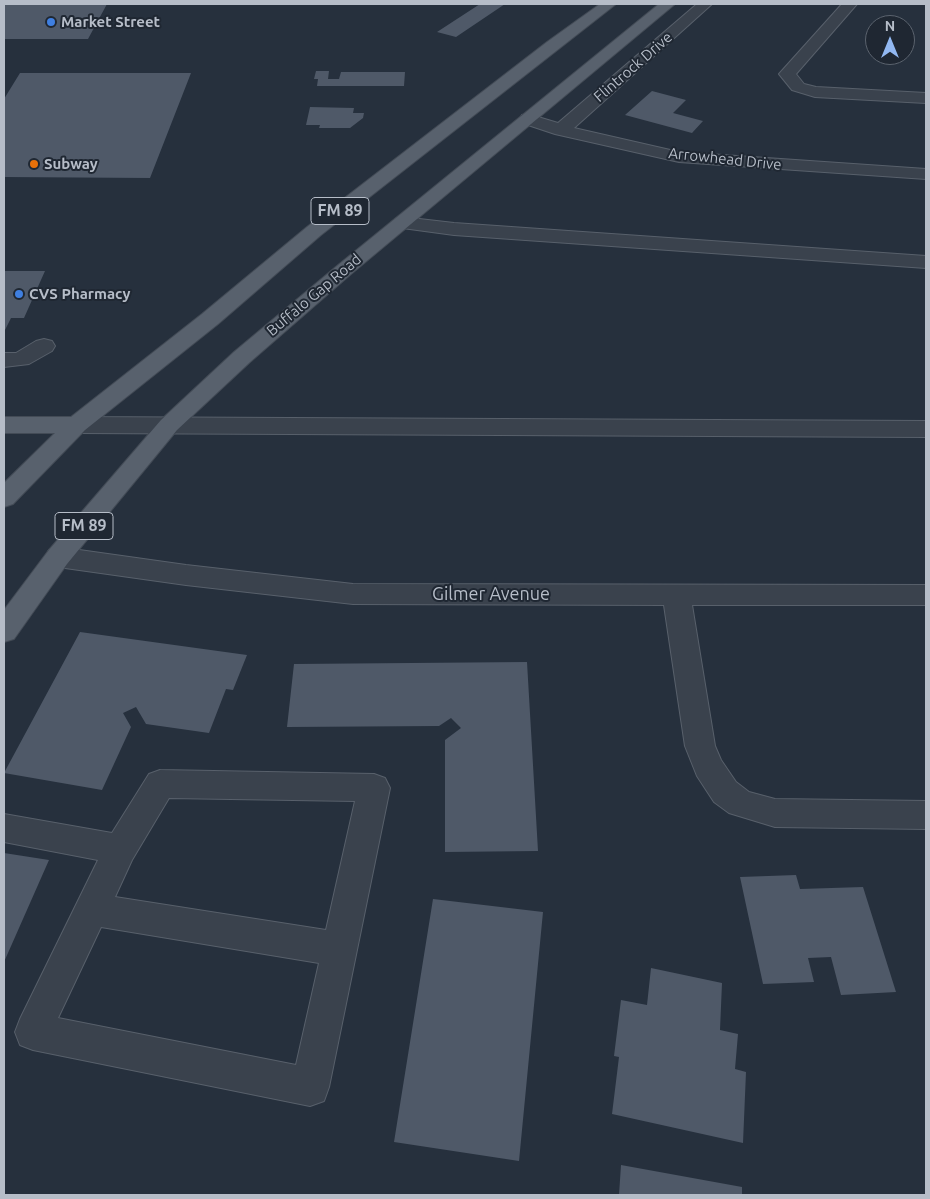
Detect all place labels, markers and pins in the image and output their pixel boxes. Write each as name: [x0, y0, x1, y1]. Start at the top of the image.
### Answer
place label: Market Street: [61, 13, 160, 31]
marker: Market Street: [45, 16, 57, 28]
place label: Subway: [44, 155, 98, 173]
marker: Subway: [28, 158, 40, 170]
place label: CVS Pharmacy: [29, 285, 131, 303]
marker: CVS Pharmacy: [13, 288, 25, 300]

